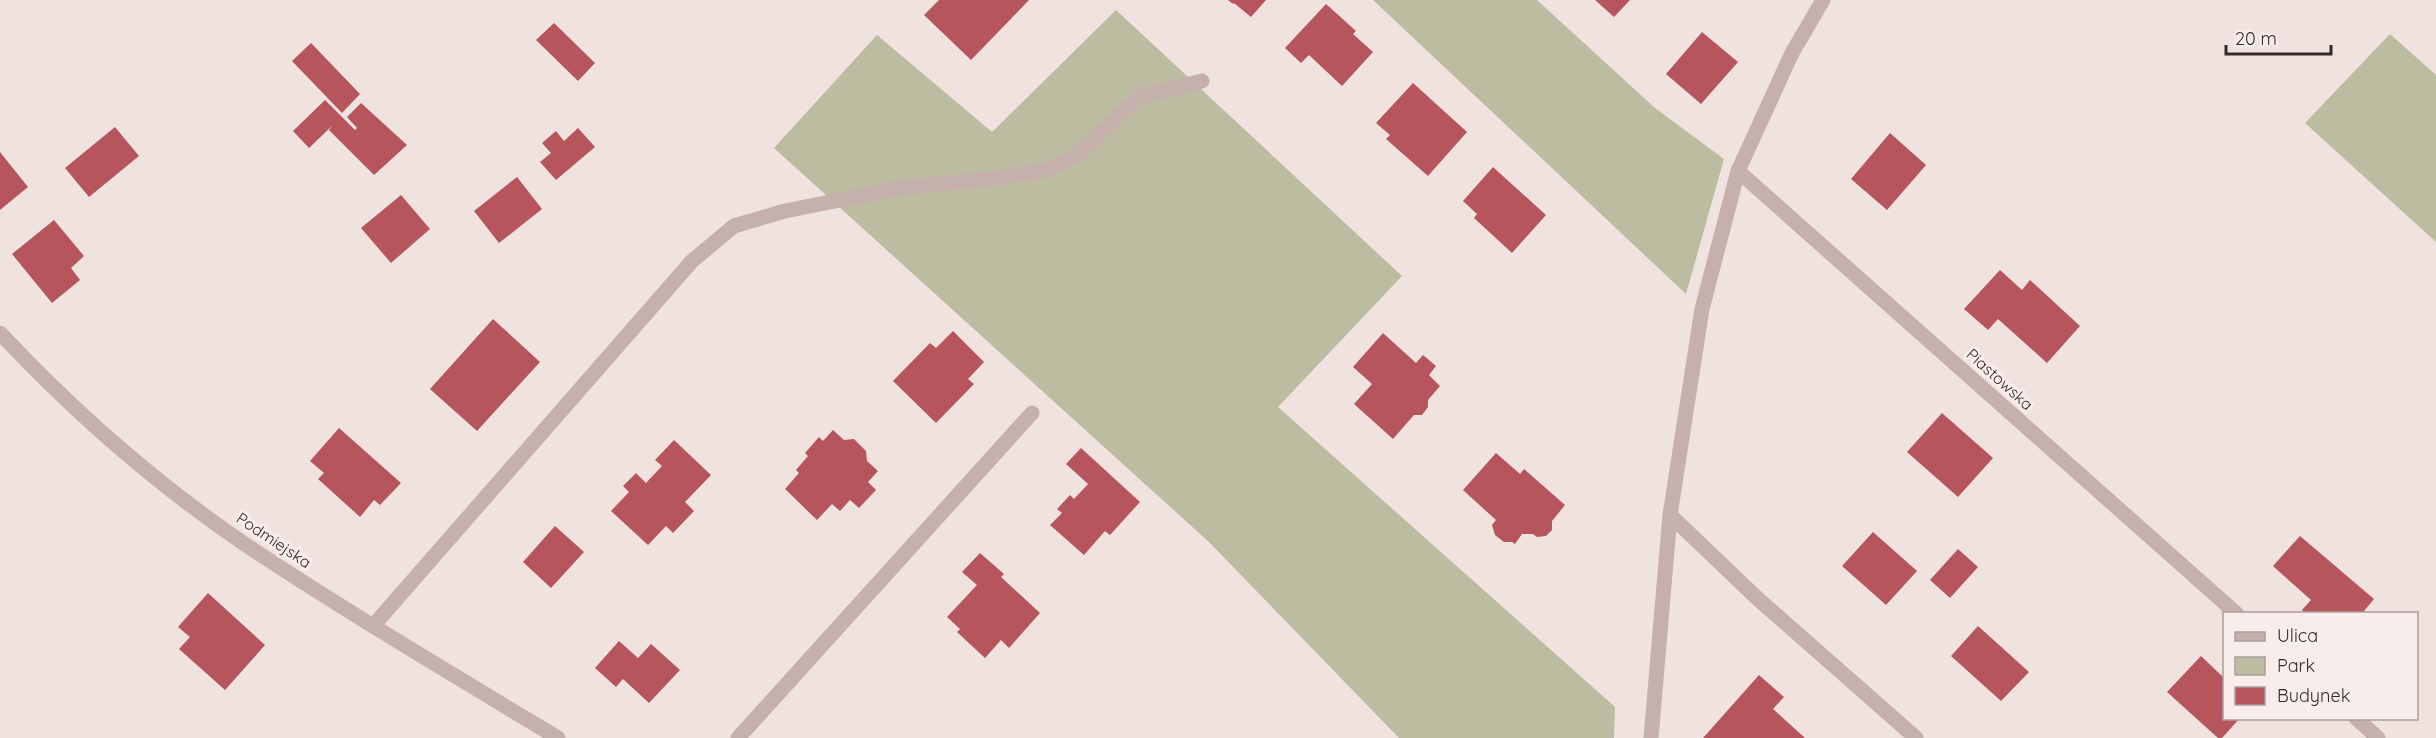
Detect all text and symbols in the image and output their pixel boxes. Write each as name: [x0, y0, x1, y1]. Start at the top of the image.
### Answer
scale bar: [2226, 18, 2331, 56]
text: 20 m: [2235, 27, 2277, 50]
street label: Piastowska: [1963, 344, 2037, 414]
street label: Podmiejska: [233, 508, 315, 572]
legend: [2223, 612, 2418, 720]
text: Ulica: [2277, 624, 2318, 647]
text: Park: [2277, 654, 2315, 677]
text: Budynek: [2277, 684, 2350, 707]

